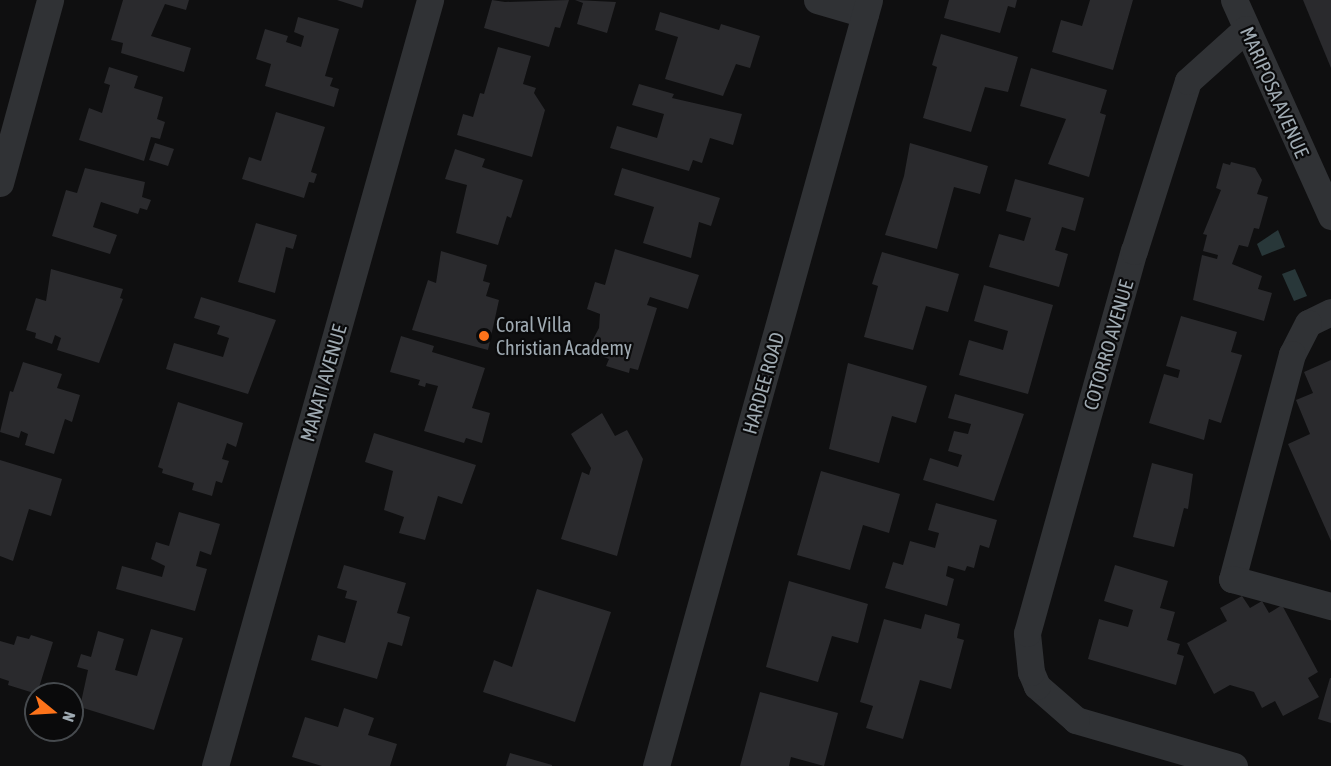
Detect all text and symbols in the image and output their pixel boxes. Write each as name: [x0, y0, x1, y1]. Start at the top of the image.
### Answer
street label: MARIPOSA AVENUE: [1235, 23, 1315, 161]
street label: COTORRO AVENUE: [1078, 277, 1138, 413]
place label: Coral Villa Christian Academy: [496, 312, 632, 359]
street label: MANATI AVENUE: [295, 322, 351, 444]
marker: Coral Villa Christian Academy: [477, 329, 491, 343]
street label: HARDEE ROAD: [737, 329, 789, 437]
north arrow: [24, 682, 84, 742]
text: N: [59, 710, 79, 724]

